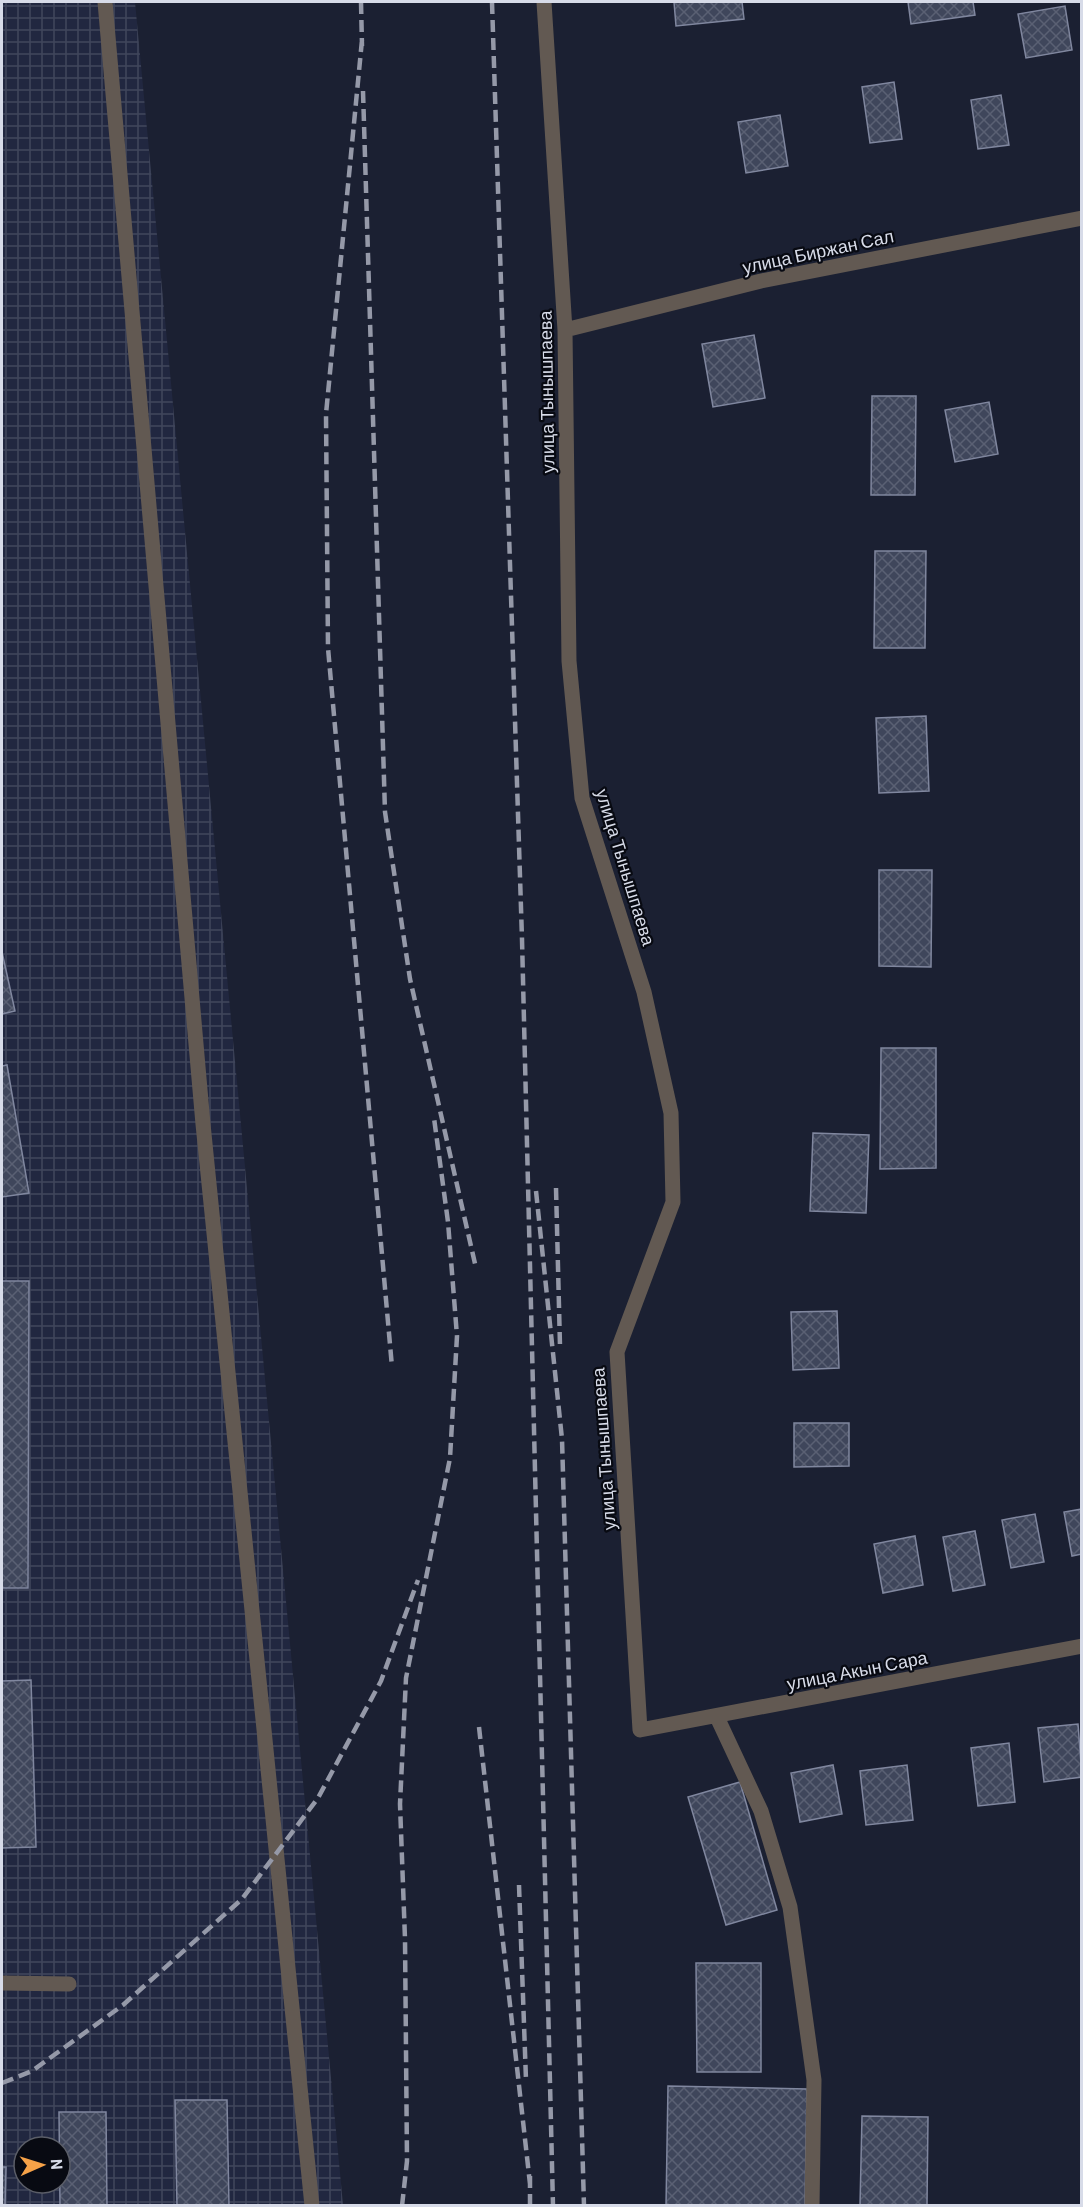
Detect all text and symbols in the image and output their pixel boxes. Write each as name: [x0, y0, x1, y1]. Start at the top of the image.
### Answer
street label: улица Биржан Сал: [740, 224, 896, 278]
street label: улица Тынышпаева: [534, 309, 558, 474]
street label: улица Тынышпаева: [592, 786, 661, 949]
street label: улица Тынышпаева: [586, 1366, 620, 1531]
street label: улица Акын Сара: [785, 1645, 930, 1694]
north arrow: [12, 2135, 72, 2195]
text: N: [48, 2158, 67, 2170]

